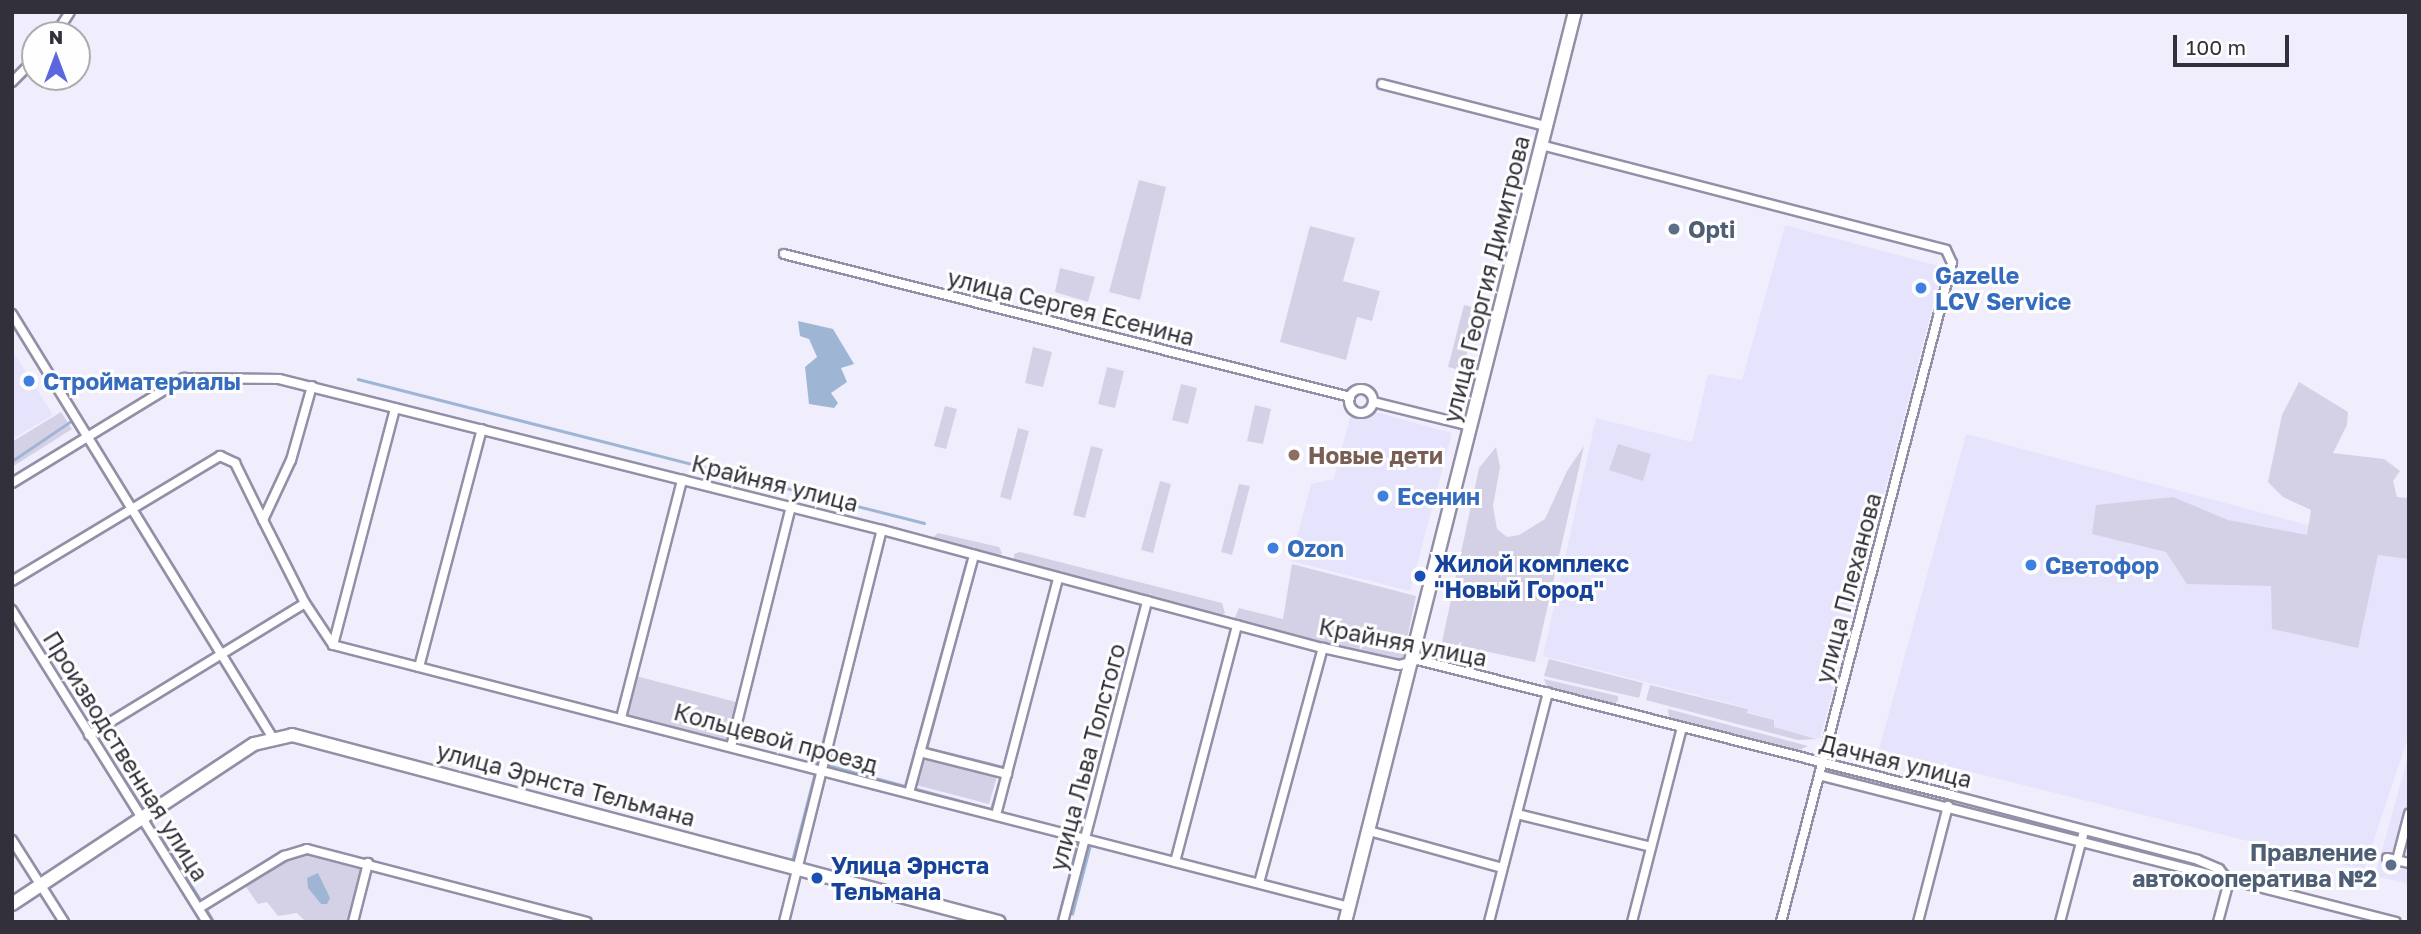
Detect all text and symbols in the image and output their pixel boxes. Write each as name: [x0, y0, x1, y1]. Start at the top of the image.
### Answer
north arrow: [21, 21, 91, 91]
scale bar: [2176, 21, 2292, 65]
text: N: [49, 25, 63, 48]
text: 100 m: [2186, 34, 2246, 60]
street label: улица Георгия Димитрова: [1437, 133, 1535, 425]
place label: Opti: [1688, 215, 1735, 243]
marker: Opti: [1666, 221, 1682, 237]
place label: Gazelle LCV Service: [1935, 261, 2071, 315]
street label: улица Сергея Есенина: [945, 263, 1197, 351]
marker: Gazelle LCV Service: [1913, 280, 1929, 296]
place label: Стройматериалы: [43, 367, 241, 395]
marker: Стройматериалы: [21, 373, 37, 389]
place label: Новые дети: [1308, 441, 1443, 469]
marker: Новые дети: [1286, 447, 1302, 463]
street label: Крайняя улица: [689, 449, 861, 517]
place label: Есенин: [1397, 482, 1480, 510]
marker: Есенин: [1375, 488, 1391, 504]
street label: улица Плеханова: [1809, 490, 1887, 686]
place label: Ozon: [1287, 534, 1344, 562]
marker: Ozon: [1265, 540, 1281, 556]
place label: Жилой комплекс "Новый Город": [1434, 549, 1629, 603]
place label: Светофор: [2045, 551, 2159, 579]
marker: Светофор: [2023, 557, 2039, 573]
marker: Жилой комплекс "Новый Город": [1412, 568, 1428, 584]
street label: Крайняя улица: [1317, 612, 1489, 672]
street label: Производственная улица: [38, 626, 214, 886]
street label: улица Льва Толстого: [1043, 640, 1131, 874]
street label: Кольцевой проезд: [671, 697, 881, 779]
street label: Дачная улица: [1817, 729, 1975, 793]
street label: улица Эрнста Тельмана: [434, 736, 698, 832]
place label: Правление автокооператива №2: [2132, 838, 2377, 892]
place label: Улица Эрнста Тельмана: [831, 851, 989, 905]
marker: Правление автокооператива №2: [2383, 857, 2399, 873]
marker: Улица Эрнста Тельмана: [809, 870, 825, 886]

